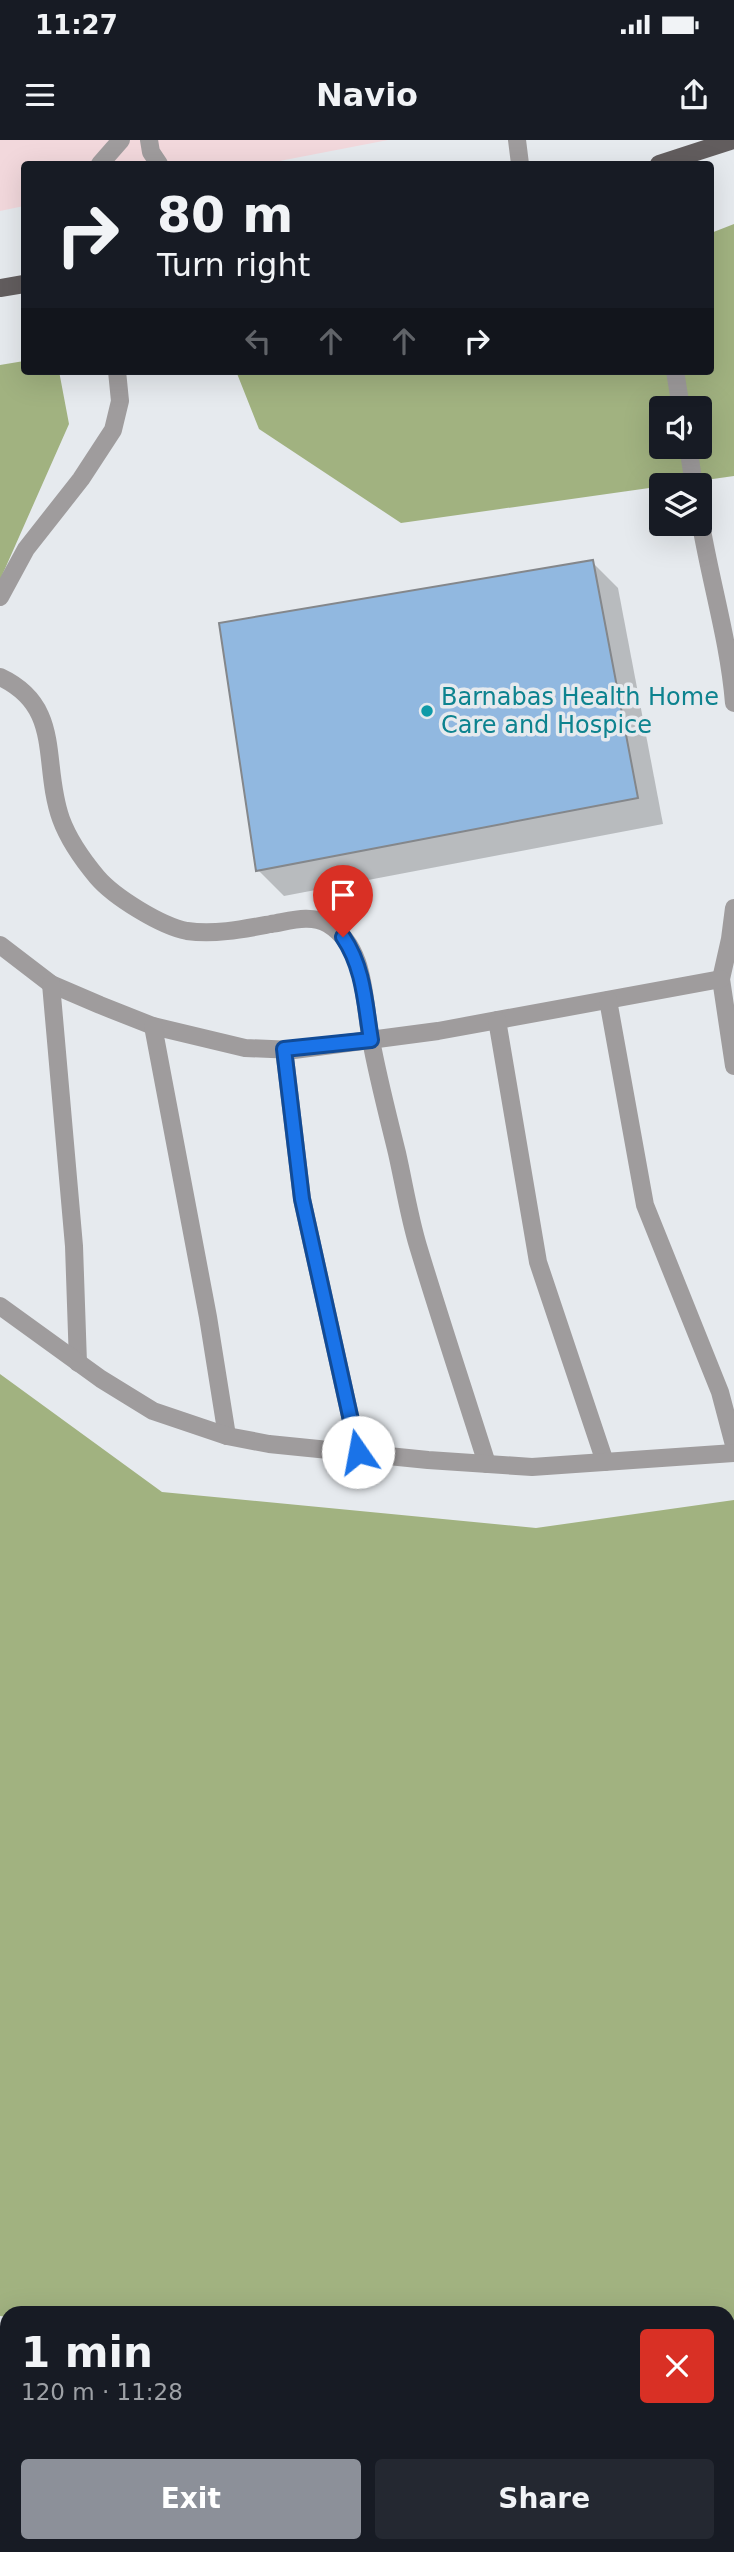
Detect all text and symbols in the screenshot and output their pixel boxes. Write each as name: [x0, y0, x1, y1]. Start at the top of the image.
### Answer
text: 11:27: [35, 10, 118, 40]
icon: menu: [21, 76, 59, 114]
text: Navio: [316, 76, 418, 114]
icon: share: [675, 76, 713, 114]
text: 80 m: [157, 187, 293, 244]
icon: right: [42, 189, 133, 280]
text: Turn right: [157, 246, 310, 284]
icon: left: [239, 322, 277, 360]
icon: ahead: [312, 322, 350, 360]
icon: ahead: [385, 322, 423, 360]
icon: right: [458, 322, 496, 360]
map controls: [649, 396, 712, 536]
button: sound: [649, 396, 712, 459]
button: layers: [649, 473, 712, 536]
place label: Barnabas Health Home Care and Hospice: [441, 683, 719, 739]
marker: Barnabas Health Home Care and Hospice: [419, 703, 435, 719]
pin: [313, 865, 373, 937]
icon: arrive: [324, 876, 362, 914]
position arrow: [321, 1415, 395, 1489]
text: 1 min: [21, 2328, 153, 2377]
button: close: [640, 2329, 714, 2403]
text: 120 m · 11:28: [21, 2379, 183, 2405]
button: Exit: [21, 2459, 361, 2539]
button: Share: [375, 2459, 714, 2539]

